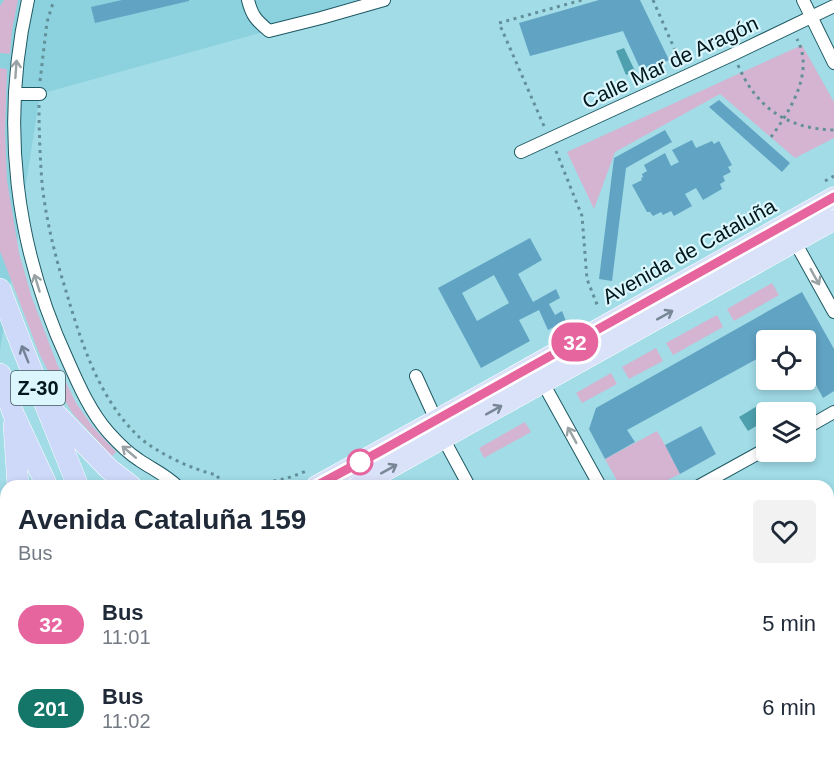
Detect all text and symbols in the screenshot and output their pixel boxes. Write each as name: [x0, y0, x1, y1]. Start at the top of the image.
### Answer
street label: Calle Mar de Aragón: [578, 11, 762, 113]
one-way arrow: [11, 60, 22, 80]
street label: Avenida de Cataluña: [598, 194, 780, 308]
one-way arrow: [809, 268, 821, 285]
one-way arrow: [31, 274, 42, 293]
one-way arrow: [655, 309, 673, 320]
line badge: 32: [548, 322, 602, 362]
map controls: [756, 330, 816, 462]
button: locate: [756, 330, 816, 390]
text: 32: [563, 331, 587, 354]
one-way arrow: [18, 345, 29, 364]
road number: Z-30: [11, 371, 65, 405]
button: layers: [756, 402, 816, 462]
one-way arrow: [485, 404, 503, 415]
one-way arrow: [565, 427, 577, 444]
one-way arrow: [121, 446, 137, 459]
unlabelled marker: [347, 449, 373, 475]
one-way arrow: [379, 463, 397, 474]
button: heart: [753, 500, 816, 563]
text: Avenida Cataluña 159: [18, 504, 306, 535]
text: Bus: [18, 542, 52, 564]
text: Bus: [102, 600, 144, 625]
text: 5 min: [762, 611, 816, 636]
text: 32: [39, 613, 63, 636]
text: 11:01: [102, 626, 151, 648]
text: Bus: [102, 684, 144, 709]
text: 6 min: [762, 695, 816, 720]
text: 201: [33, 697, 69, 720]
text: 11:02: [102, 710, 151, 732]

